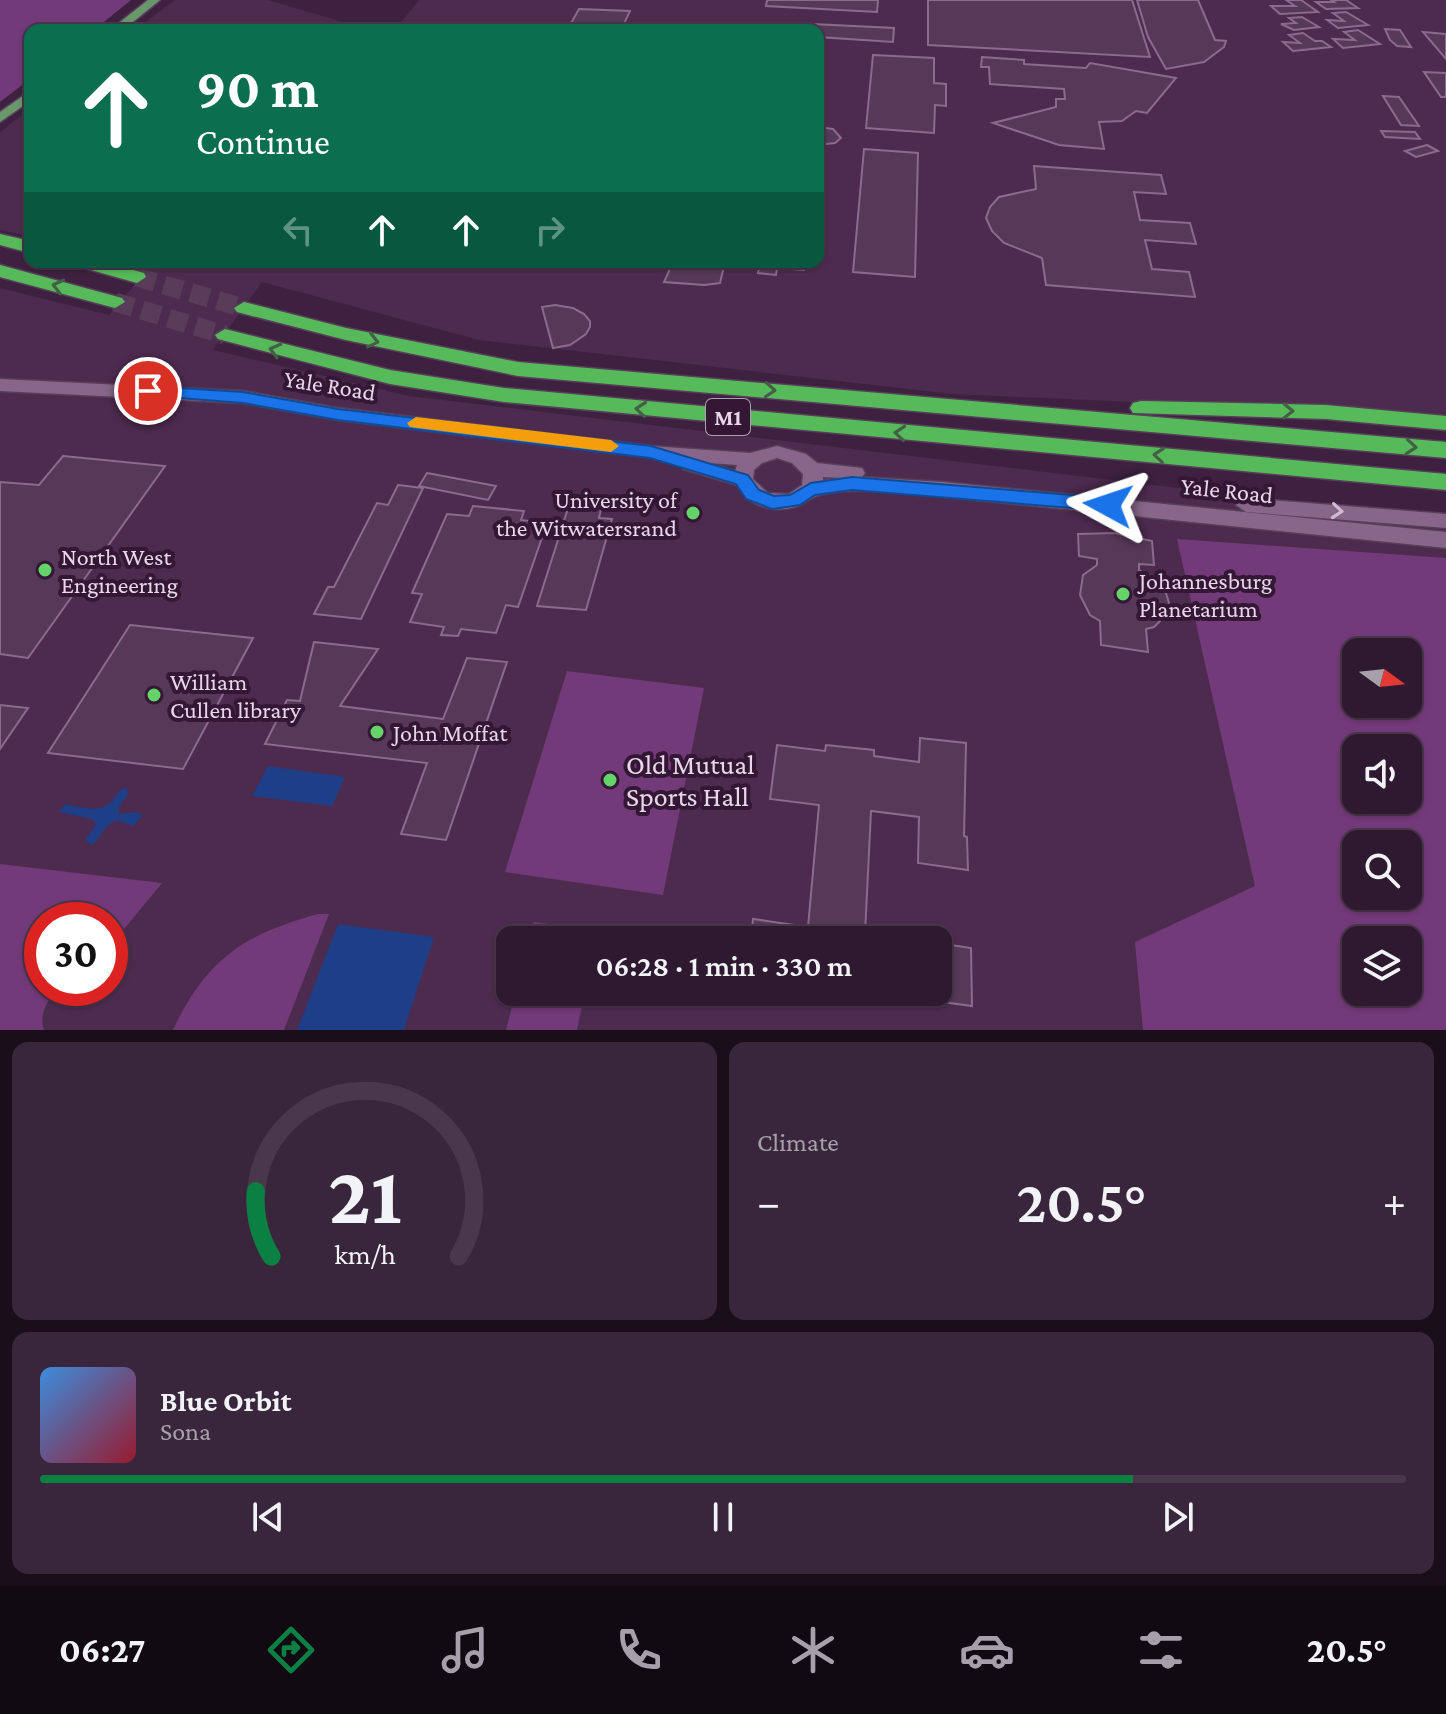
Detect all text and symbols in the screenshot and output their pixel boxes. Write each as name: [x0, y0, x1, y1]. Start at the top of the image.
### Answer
icon: ahead: [64, 56, 168, 160]
text: 90 m: [196, 57, 319, 119]
text: Continue: [196, 122, 330, 162]
icon: left: [276, 208, 320, 252]
icon: ahead: [360, 208, 404, 252]
icon: ahead: [444, 208, 488, 252]
icon: right: [528, 208, 572, 252]
one-way arrow: [51, 279, 65, 296]
one-way arrow: [366, 332, 380, 349]
one-way arrow: [268, 342, 282, 359]
pin: [114, 357, 182, 425]
street label: Yale Road: [282, 364, 378, 406]
icon: arrive: [126, 369, 170, 413]
one-way arrow: [764, 381, 777, 398]
road number: M1: [706, 399, 750, 435]
one-way arrow: [634, 401, 647, 418]
one-way arrow: [1282, 403, 1295, 420]
one-way arrow: [893, 425, 906, 442]
one-way arrow: [1405, 438, 1418, 455]
one-way arrow: [1152, 447, 1165, 464]
position arrow: [1066, 463, 1150, 547]
street label: Yale Road: [1180, 472, 1275, 508]
place label: University of the Witwatersrand: [496, 486, 679, 541]
one-way arrow: [1331, 503, 1344, 520]
marker: University of the Witwatersrand: [684, 504, 702, 522]
place label: North West Engineering: [61, 543, 178, 598]
marker: North West Engineering: [36, 561, 54, 579]
place label: Johannesburg Planetarium: [1137, 567, 1273, 622]
marker: Johannesburg Planetarium: [1114, 585, 1132, 603]
north arrow: [1342, 638, 1422, 718]
map controls: [1342, 638, 1422, 1006]
place label: William Cullen library: [170, 668, 302, 723]
marker: William Cullen library: [145, 686, 163, 704]
place label: John Moffat: [391, 719, 508, 746]
marker: John Moffat: [368, 723, 386, 741]
button: sound: [1342, 734, 1422, 814]
place label: Old Mutual Sports Hall: [626, 749, 755, 812]
marker: Old Mutual Sports Hall: [601, 771, 619, 789]
button: search: [1342, 830, 1422, 910]
speed limit sign: 30: [24, 902, 128, 1006]
button: layers: [1342, 926, 1422, 1006]
text: 06:28 · 1 min · 330 m: [596, 949, 852, 982]
text: Climate: [757, 1128, 839, 1157]
text: 21: [328, 1148, 401, 1241]
text: 20.5°: [1017, 1168, 1146, 1235]
text: −: [757, 1178, 780, 1226]
text: +: [1383, 1178, 1406, 1226]
text: km/h: [334, 1238, 395, 1270]
text: Blue Orbit: [160, 1384, 291, 1417]
text: Sona: [160, 1417, 211, 1446]
icon: previous: [246, 1495, 290, 1539]
icon: pause: [701, 1495, 745, 1539]
icon: next: [1156, 1495, 1200, 1539]
icon: directions: [263, 1622, 319, 1678]
icon: music: [437, 1622, 493, 1678]
icon: phone: [611, 1622, 667, 1678]
icon: climate: [785, 1622, 841, 1678]
icon: car: [959, 1622, 1015, 1678]
icon: filters: [1133, 1622, 1189, 1678]
text: 06:27: [59, 1630, 145, 1670]
text: 20.5°: [1307, 1630, 1387, 1670]

